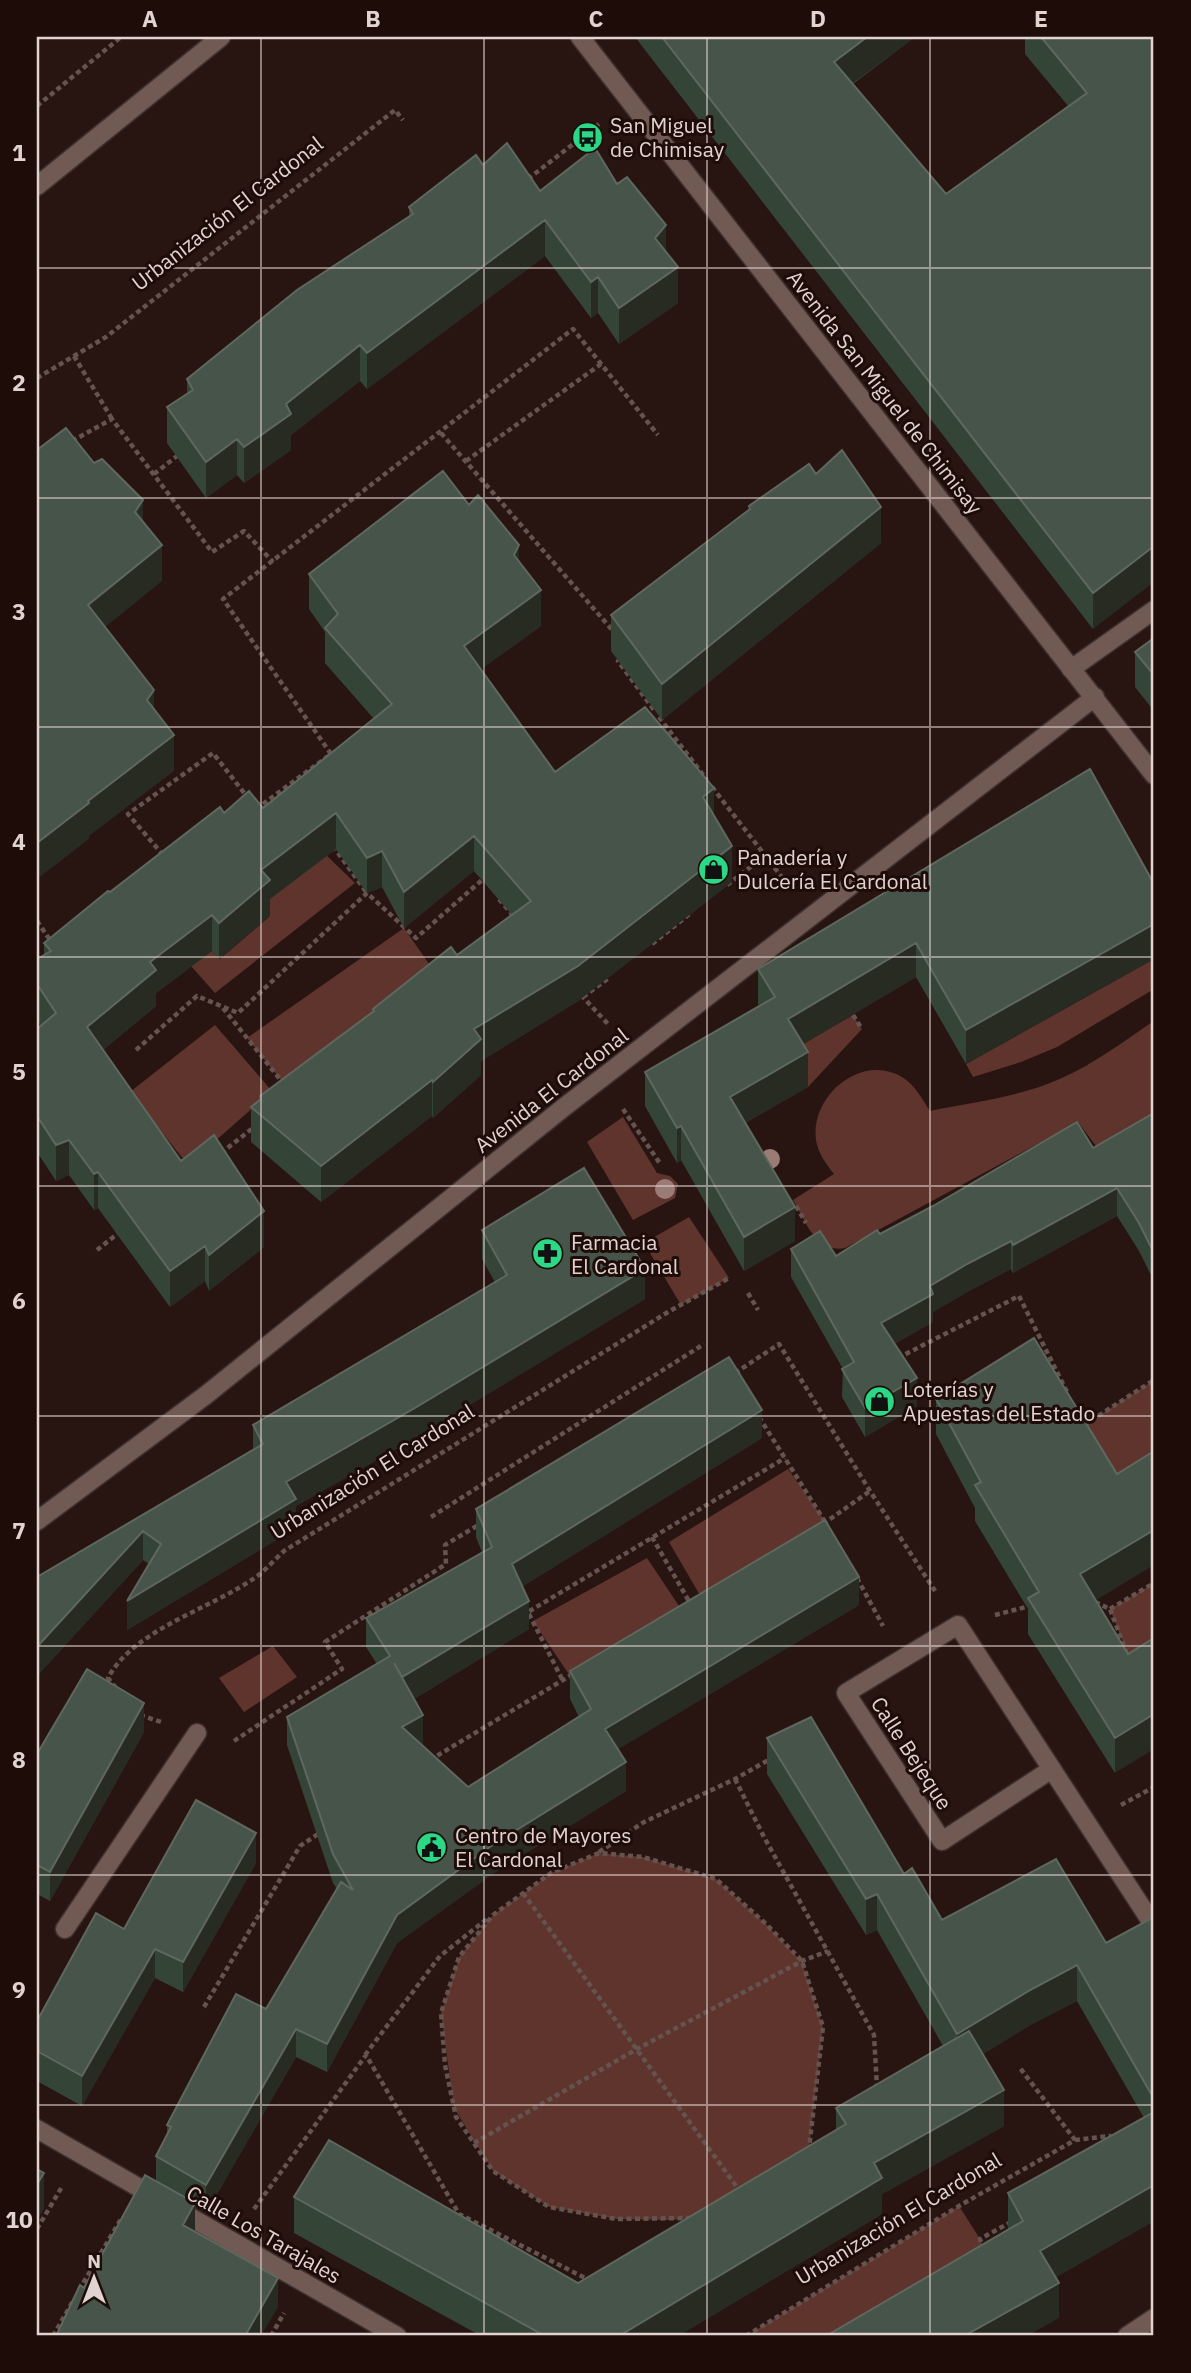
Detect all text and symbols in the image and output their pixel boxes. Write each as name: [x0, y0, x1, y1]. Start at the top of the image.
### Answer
text: A: [142, 3, 158, 33]
text: B: [365, 3, 381, 33]
text: C: [589, 3, 604, 33]
text: D: [810, 3, 826, 33]
text: E: [1034, 3, 1048, 33]
place label: San Miguel de Chimisay: [610, 111, 725, 163]
bus stop icon: San Miguel de Chimisay: [570, 120, 604, 154]
street label: Urbanización El Cardonal: [126, 129, 329, 297]
text: 1: [12, 137, 26, 167]
street label: Avenida San Miguel de Chimisay: [781, 264, 989, 520]
text: 2: [12, 367, 26, 397]
text: 3: [12, 596, 26, 626]
text: 4: [12, 826, 26, 856]
place label: Panadería y Dulcería El Cardonal: [737, 843, 928, 895]
shop icon: Panadería y Dulcería El Cardonal: [697, 852, 731, 886]
street label: Avenida El Cardonal: [468, 1021, 634, 1159]
text: 5: [12, 1056, 26, 1086]
place label: Farmacia El Cardonal: [571, 1228, 679, 1280]
pharmacy icon: Farmacia El Cardonal: [531, 1237, 565, 1271]
text: 6: [12, 1285, 26, 1315]
place label: Loterías y Apuestas del Estado: [903, 1375, 1095, 1427]
shop icon: Loterías y Apuestas del Estado: [863, 1384, 897, 1418]
street label: Urbanización El Cardonal: [265, 1397, 480, 1545]
text: 7: [12, 1515, 26, 1545]
street label: Calle Bejeque: [865, 1691, 959, 1815]
text: 8: [12, 1744, 26, 1774]
place label: Centro de Mayores El Cardonal: [455, 1821, 632, 1873]
public building icon: Centro de Mayores El Cardonal: [415, 1830, 449, 1864]
text: 9: [12, 1974, 26, 2004]
street label: Urbanización El Cardonal: [790, 2145, 1006, 2291]
street label: Calle Los Tarajales: [182, 2178, 346, 2290]
text: 10: [5, 2204, 33, 2234]
north arrow: [60, 2244, 130, 2314]
text: N: [87, 2249, 101, 2273]

